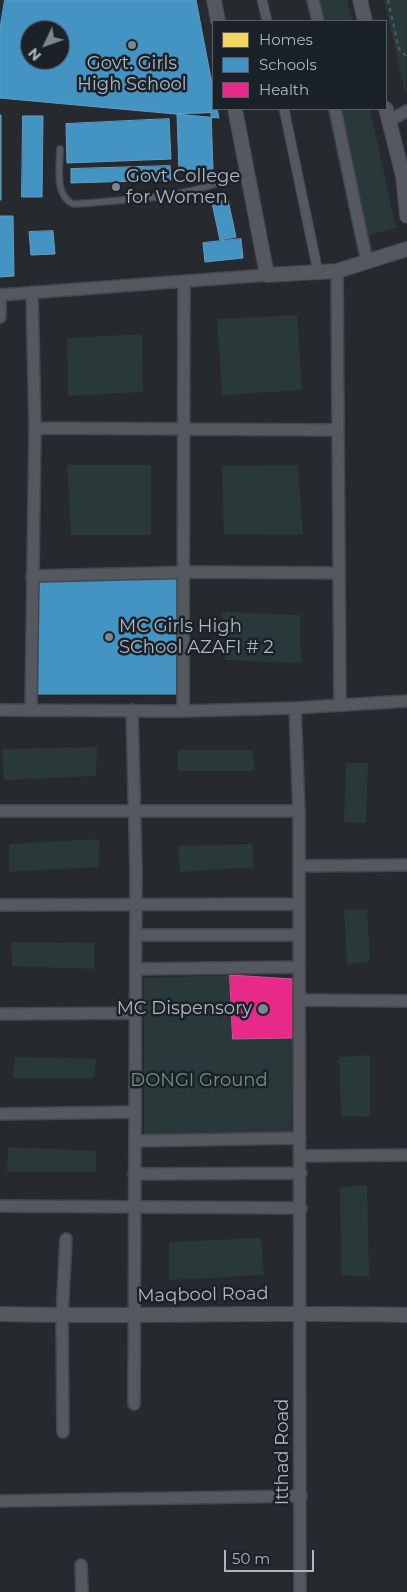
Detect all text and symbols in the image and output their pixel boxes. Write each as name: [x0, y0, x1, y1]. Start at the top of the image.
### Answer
north arrow: [20, 20, 70, 70]
legend: [212, 20, 387, 110]
text: Homes: [259, 30, 313, 49]
marker: Govt. Girls High School: [126, 39, 138, 51]
text: N: [24, 44, 45, 65]
place label: Govt. Girls High School: [77, 53, 187, 96]
text: Schools: [259, 55, 317, 74]
text: Health: [259, 80, 309, 99]
place label: Govt College for Women: [126, 166, 240, 208]
marker: Govt College for Women: [110, 181, 122, 193]
place label: MC Girls High SChool AZAFI # 2: [119, 616, 274, 659]
marker: MC Girls High SChool AZAFI # 2: [103, 631, 115, 643]
place label: MC Dispensory: [117, 998, 252, 1020]
marker: MC Dispensory: [256, 1002, 270, 1016]
park label: DONGI Ground: [130, 1070, 268, 1092]
street label: Maqbool Road: [137, 1283, 269, 1307]
street label: Itthad Road: [272, 1399, 294, 1505]
scale bar: [227, 1540, 317, 1572]
text: 50 m: [232, 1549, 270, 1568]

